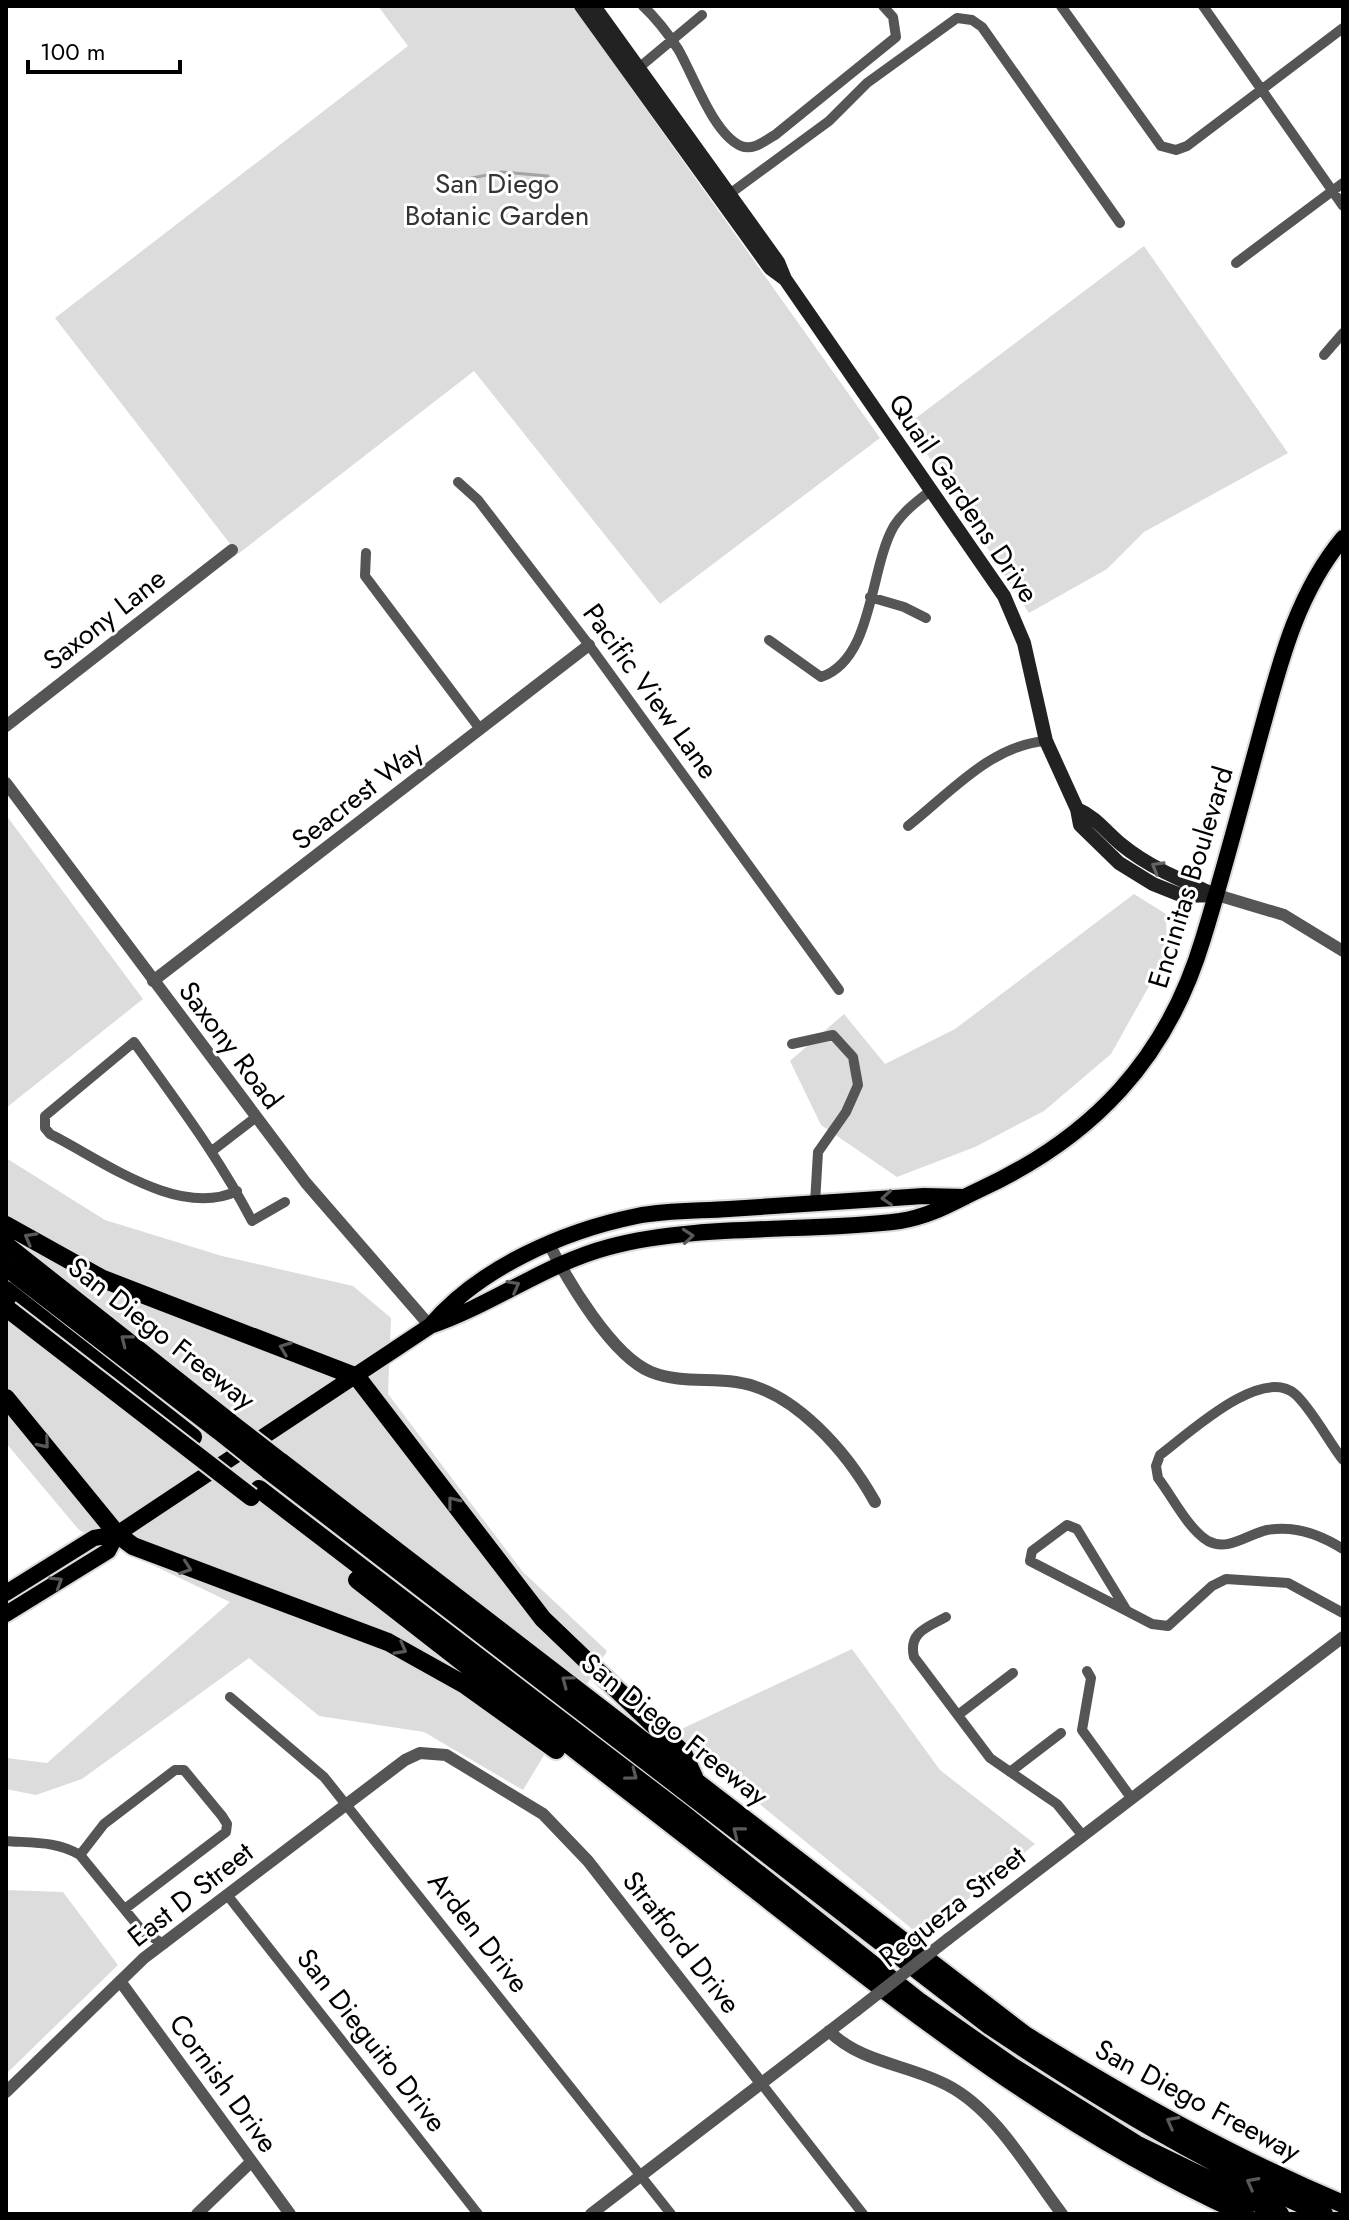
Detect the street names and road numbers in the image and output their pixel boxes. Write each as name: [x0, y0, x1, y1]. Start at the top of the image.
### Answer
street label: Quail Gardens Drive: [878, 386, 1049, 611]
street label: Saxony Lane: [34, 558, 174, 680]
street label: Pacific View Lane: [573, 595, 728, 788]
street label: Seacrest Way: [283, 730, 432, 860]
street label: Encinitas Boulevard: [1137, 761, 1244, 993]
street label: Saxony Road: [169, 973, 292, 1118]
street label: San Diego Freeway: [59, 1247, 265, 1420]
street label: San Diego Freeway: [572, 1643, 778, 1816]
street label: East D Street: [119, 1832, 262, 1957]
street label: Requeza Street: [870, 1836, 1035, 1977]
street label: Stratford Drive: [613, 1862, 751, 2022]
street label: Arden Drive: [418, 1863, 539, 2002]
street label: San Dieguito Drive: [287, 1940, 456, 2141]
street label: Cornish Drive: [159, 2005, 288, 2161]
street label: San Diego Freeway: [1087, 2029, 1309, 2172]

